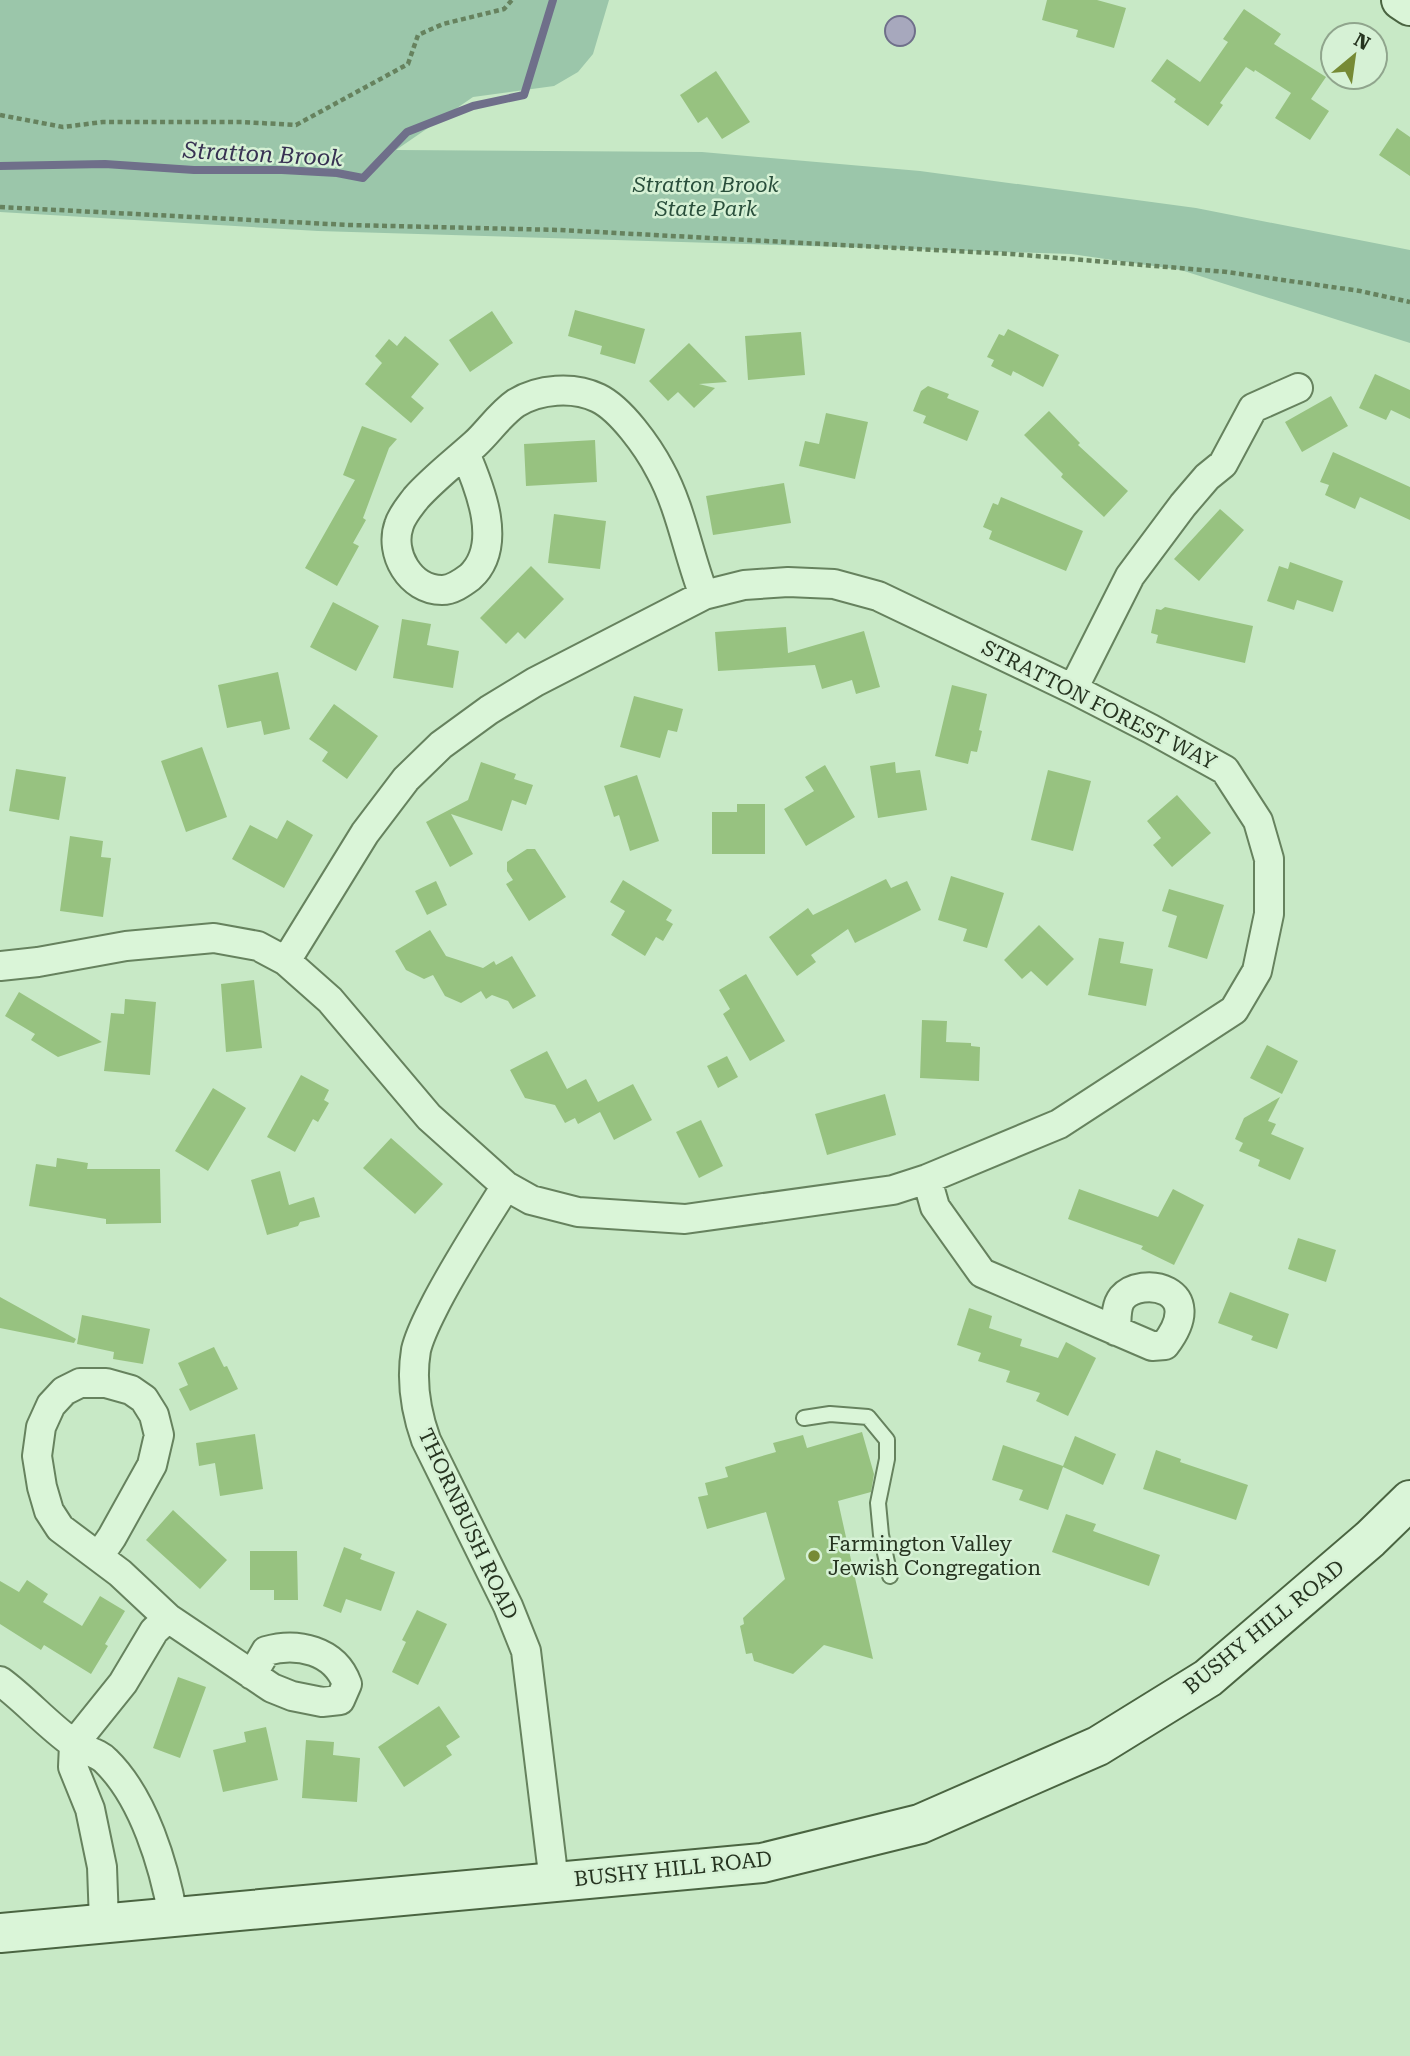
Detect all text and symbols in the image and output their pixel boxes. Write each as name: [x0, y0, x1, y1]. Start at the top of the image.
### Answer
north arrow: [1319, 21, 1389, 91]
text: N: [1350, 28, 1374, 55]
water label: Stratton Brook: [181, 137, 344, 172]
park label: Stratton Brook State Park: [632, 173, 780, 221]
street label: STRATTON FOREST WAY: [978, 635, 1221, 775]
street label: THORNBUSH ROAD: [413, 1425, 523, 1623]
place label: Farmington Valley Jewish Congregation: [828, 1532, 1041, 1580]
marker: Farmington Valley Jewish Congregation: [806, 1548, 822, 1564]
street label: BUSHY HILL ROAD: [1179, 1555, 1349, 1699]
street label: BUSHY HILL ROAD: [573, 1847, 773, 1891]

